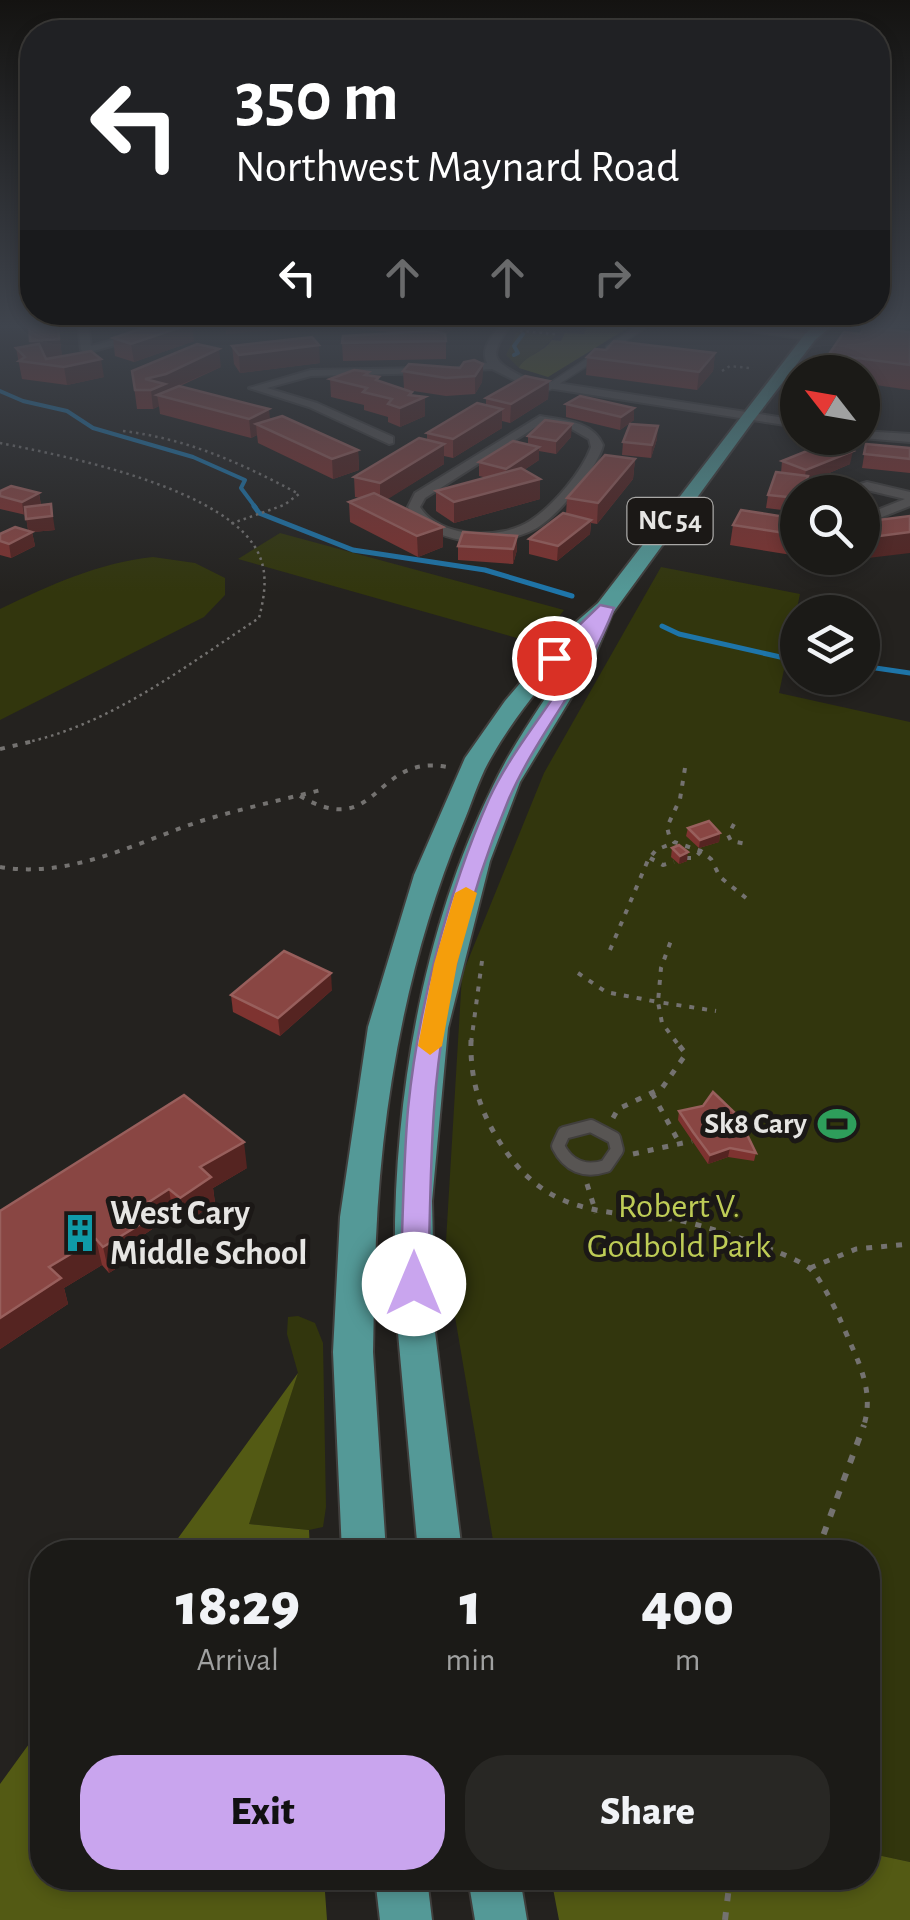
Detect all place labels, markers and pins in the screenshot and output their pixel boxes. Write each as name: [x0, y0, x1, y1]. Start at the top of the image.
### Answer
pin: [512, 616, 597, 701]
sports icon: Sk8 Cary: [816, 1103, 858, 1145]
place label: Sk8 Cary: [704, 1109, 808, 1139]
place label: West Cary Middle School: [110, 1196, 308, 1271]
building icon: West Cary Middle School: [59, 1212, 101, 1254]

